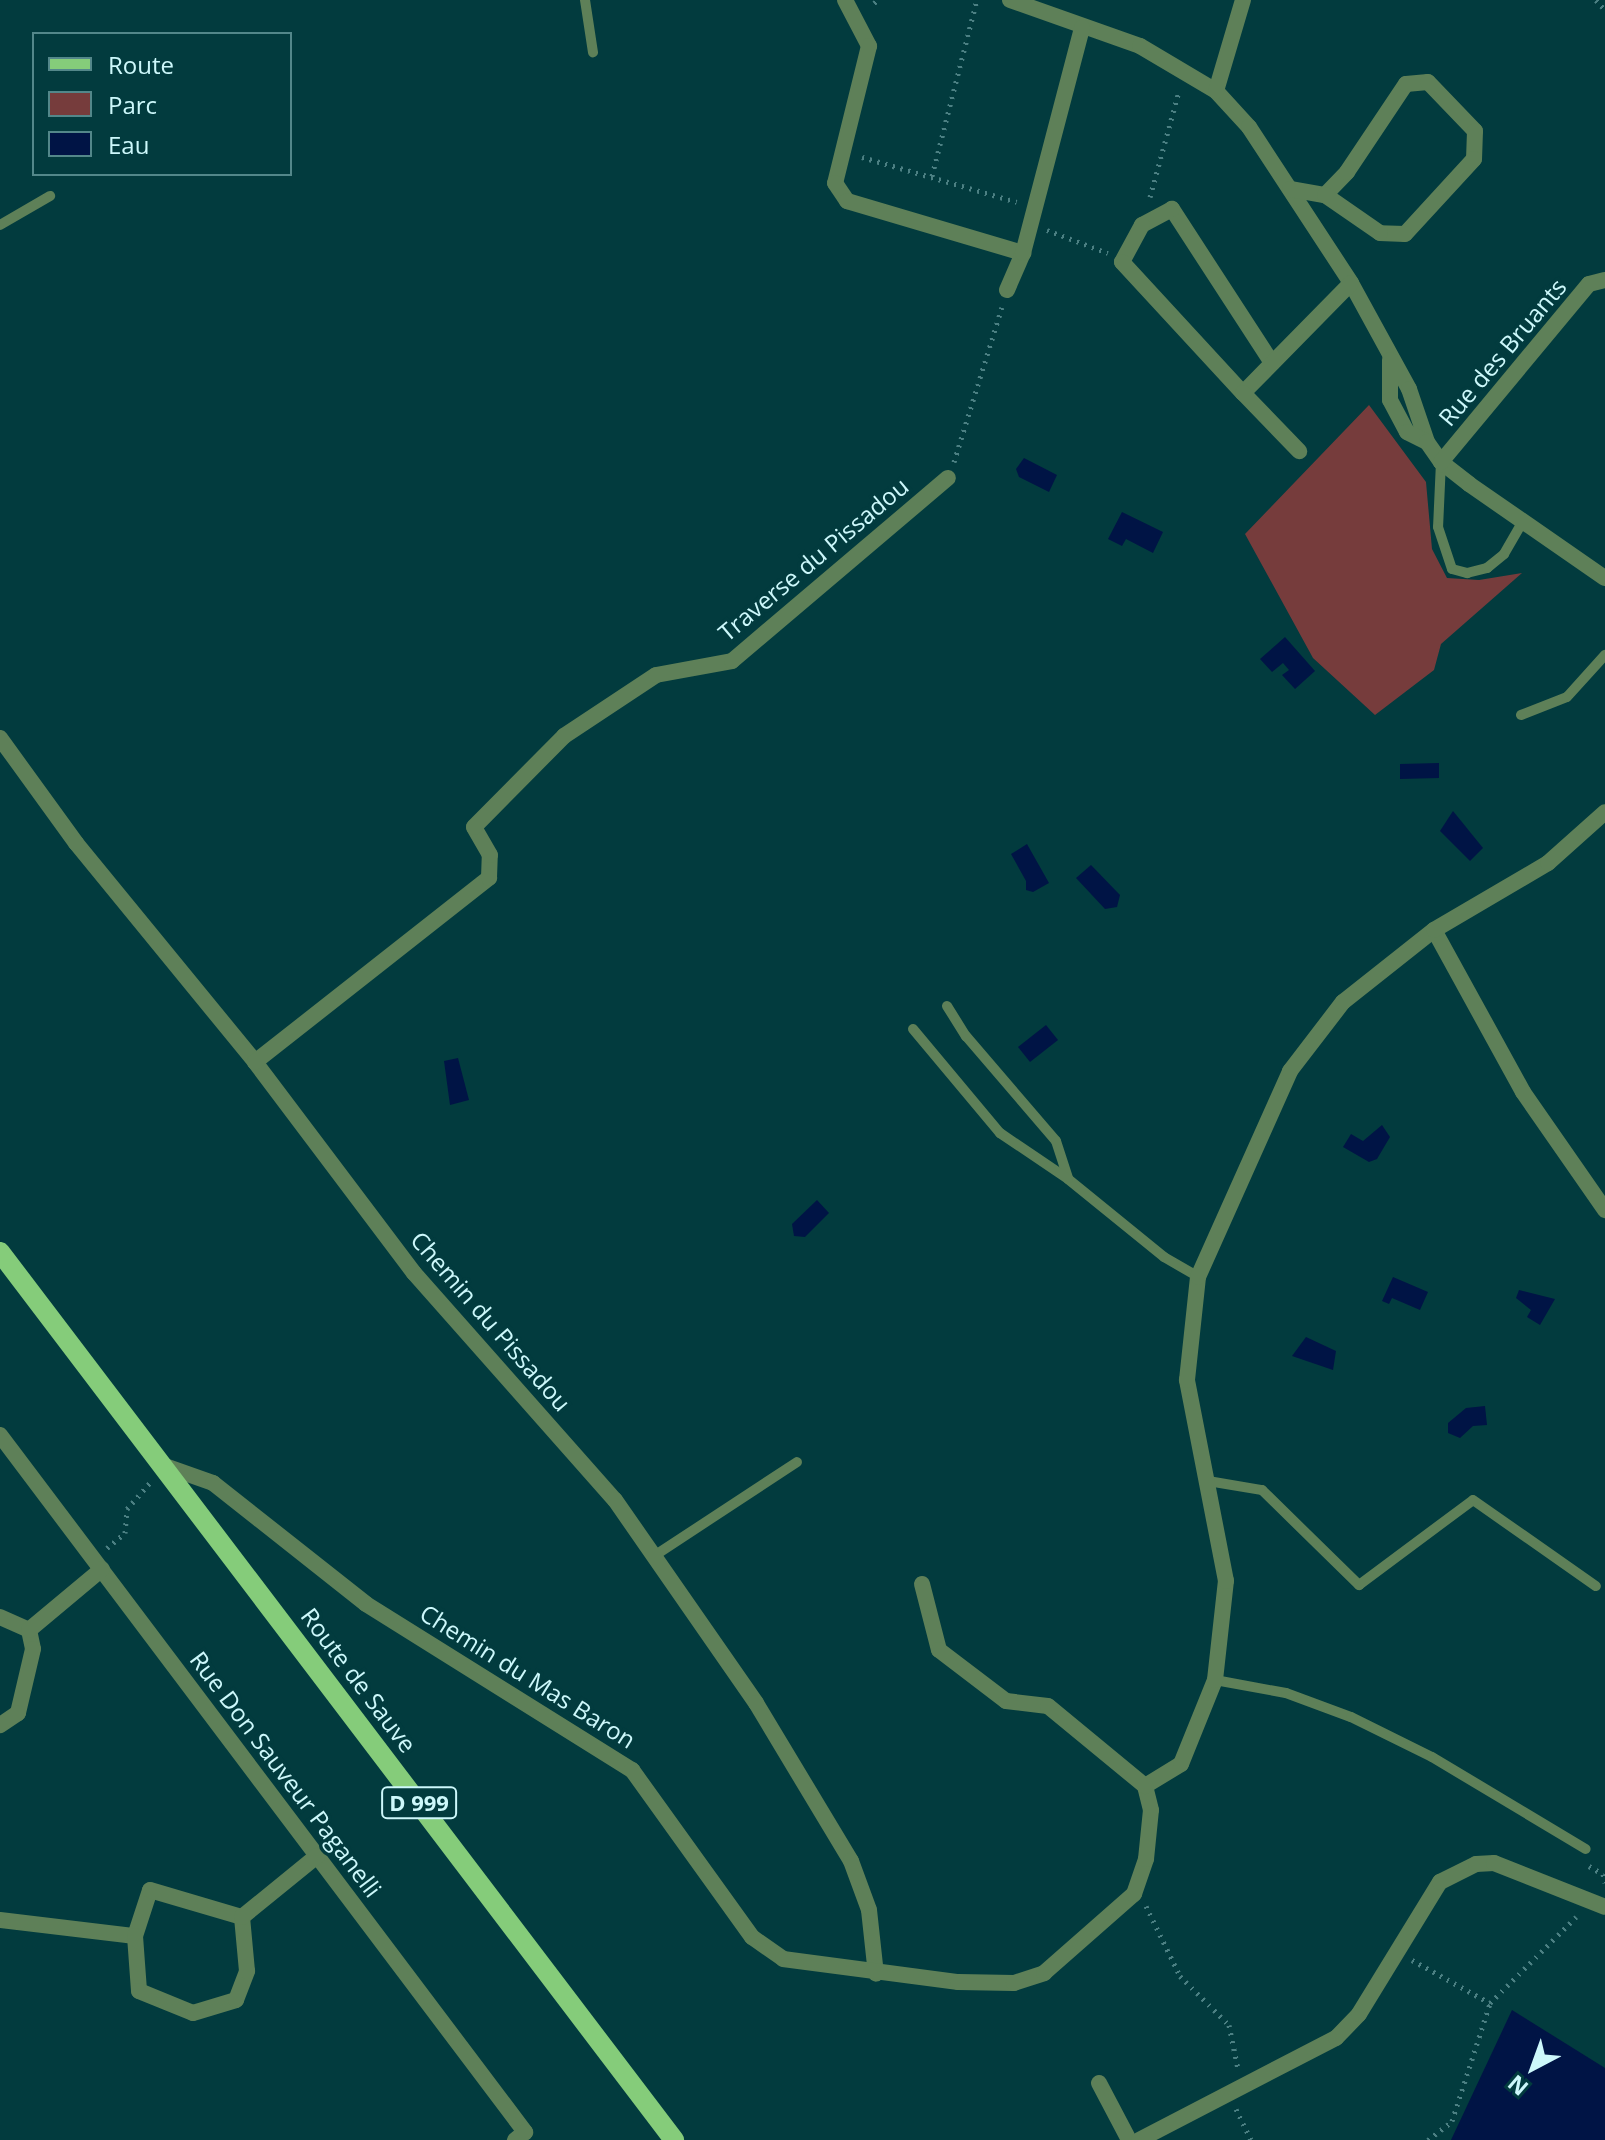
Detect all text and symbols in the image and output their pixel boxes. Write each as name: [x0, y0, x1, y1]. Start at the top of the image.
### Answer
legend: [32, 32, 292, 176]
text: Route: [108, 48, 174, 81]
text: Parc: [108, 88, 157, 121]
text: Eau: [108, 128, 149, 161]
street label: Rue des Bruants: [1432, 273, 1572, 431]
street label: Traverse du Pissadou: [712, 471, 914, 647]
street label: Chemin du Pissadou: [405, 1225, 577, 1417]
street label: Chemin du Mas Baron: [415, 1598, 641, 1754]
street label: Route de Sauve: [295, 1602, 423, 1758]
street label: Rue Don Sauveur Paganelli: [184, 1646, 388, 1902]
road number: D 999: [381, 1785, 457, 1821]
north arrow: [1493, 2028, 1573, 2108]
text: N: [1501, 2069, 1534, 2103]

